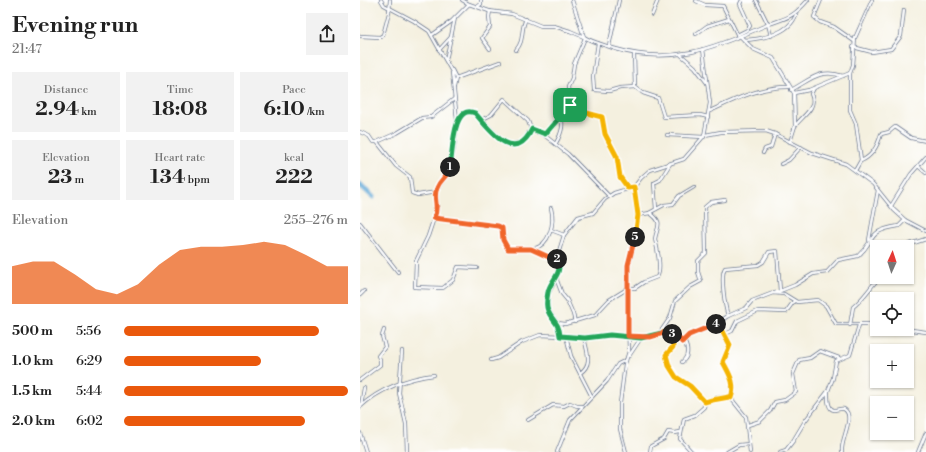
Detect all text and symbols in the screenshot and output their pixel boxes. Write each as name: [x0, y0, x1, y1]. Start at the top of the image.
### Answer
text: Evening run: [12, 12, 138, 39]
button: share: [306, 13, 348, 55]
text: 21:47: [12, 41, 42, 57]
text: Distance: [44, 83, 88, 97]
text: Time: [167, 83, 193, 97]
text: Pace: [282, 83, 306, 97]
pin: [553, 88, 587, 122]
icon: arrive: [559, 94, 581, 116]
text: 2.94: [35, 97, 79, 122]
text: 18:08: [153, 97, 207, 122]
text: 6:10: [263, 97, 305, 122]
text: km: [79, 105, 97, 119]
text: /km: [305, 105, 325, 119]
text: Elevation: [42, 151, 90, 165]
text: Heart rate: [155, 151, 205, 165]
text: kcal: [284, 151, 304, 165]
pin: 1: [440, 157, 460, 177]
text: 1: [447, 160, 453, 174]
text: 23: [48, 165, 72, 190]
text: 134: [150, 165, 185, 190]
text: 222: [275, 165, 313, 190]
text: m: [72, 173, 84, 187]
text: bpm: [185, 173, 210, 187]
text: Elevation: [12, 212, 68, 228]
text: 255–276 m: [284, 212, 348, 228]
pin: 5: [625, 227, 645, 247]
text: 5: [632, 230, 638, 244]
north arrow: [870, 240, 914, 284]
map controls: [870, 240, 914, 440]
pin: 2: [547, 249, 567, 269]
text: 2: [554, 252, 560, 266]
button: locate: [870, 292, 914, 336]
pin: 4: [706, 314, 726, 334]
text: 4: [712, 317, 720, 331]
text: 500 m: [12, 323, 53, 339]
text: 5:56: [76, 323, 101, 339]
pin: 3: [662, 324, 682, 344]
text: 3: [669, 327, 675, 341]
button: +: [870, 344, 914, 388]
text: 1.0 km: [12, 353, 53, 369]
text: 6:29: [76, 353, 102, 369]
text: 1.5 km: [12, 383, 52, 399]
text: 5:44: [76, 383, 102, 399]
button: −: [870, 396, 914, 440]
text: 2.0 km: [12, 413, 55, 429]
text: 6:02: [76, 413, 103, 429]

